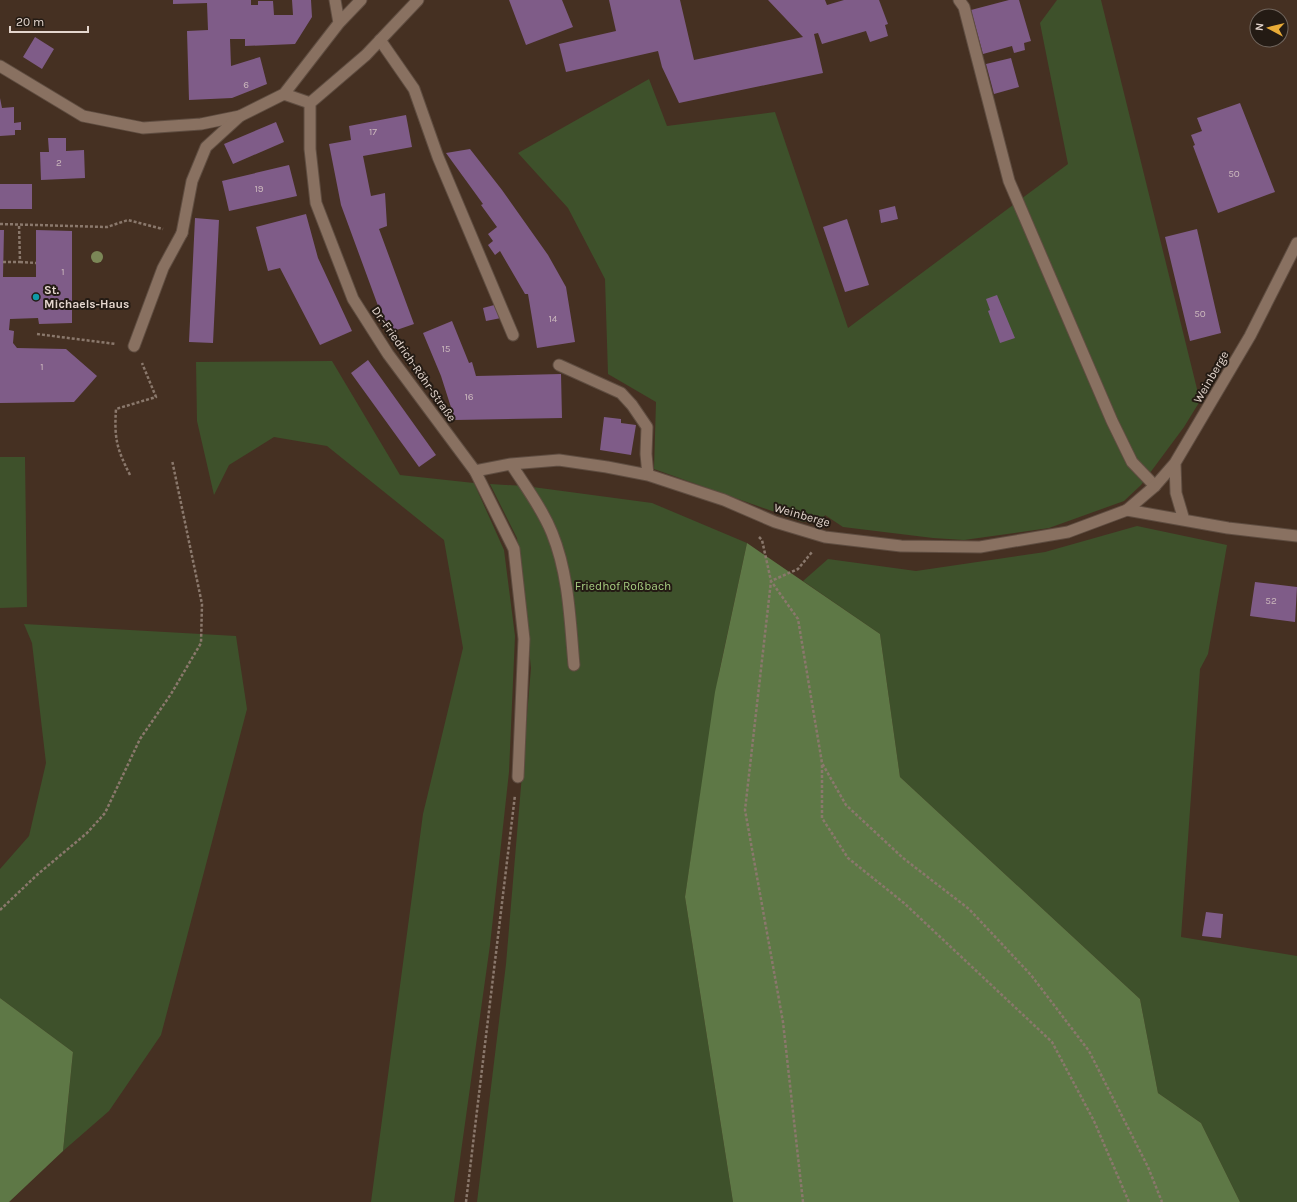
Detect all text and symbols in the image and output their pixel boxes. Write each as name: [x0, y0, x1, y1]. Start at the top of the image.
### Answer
scale bar: [10, 8, 88, 34]
north arrow: [1249, 8, 1289, 48]
text: 20 m: [16, 15, 44, 29]
text: N: [1253, 22, 1267, 32]
house number: 6: [243, 79, 249, 91]
house number: 17: [369, 126, 377, 138]
house number: 2: [56, 157, 62, 169]
house number: 50: [1228, 168, 1240, 180]
house number: 19: [254, 183, 264, 195]
house number: 1: [61, 266, 65, 278]
place label: St. Michaels-Haus: [44, 283, 129, 311]
marker: St. Michaels-Haus: [31, 292, 41, 302]
street label: Dr.-Friedrich-Röhr-Straße: [369, 304, 459, 424]
house number: 50: [1194, 308, 1206, 320]
house number: 14: [549, 313, 558, 325]
house number: 15: [442, 343, 451, 355]
street label: Weinberge: [1191, 349, 1231, 405]
house number: 1: [40, 361, 44, 373]
house number: 16: [464, 391, 474, 403]
street label: Weinberge: [772, 500, 832, 530]
park label: Friedhof Roßbach: [575, 579, 671, 593]
house number: 52: [1265, 595, 1277, 607]

